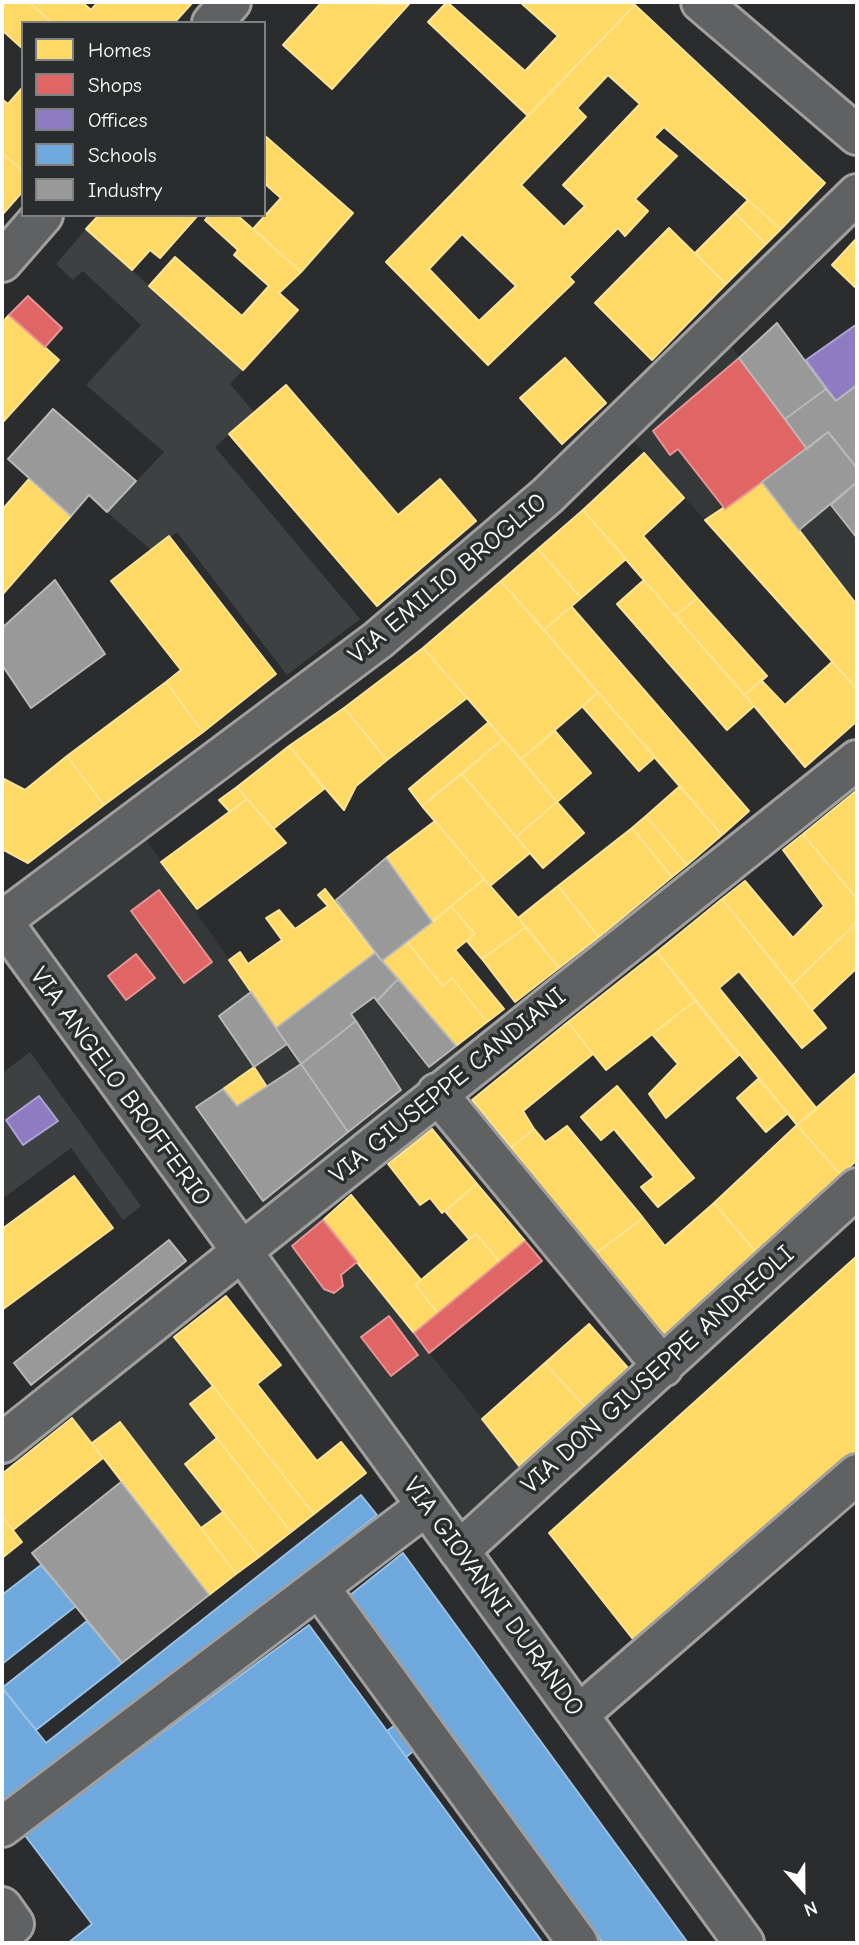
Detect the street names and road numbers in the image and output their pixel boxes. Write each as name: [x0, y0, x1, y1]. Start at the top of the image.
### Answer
street label: VIA EMILIO BROGLIO: [342, 487, 554, 671]
street label: VIA ANGELO BROFFERIO: [23, 961, 217, 1213]
street label: VIA GIUSEPPE CANDIANI: [324, 981, 572, 1191]
street label: VIA DON GIUSEPPE ANDREOLI: [515, 1239, 801, 1501]
street label: VIA GIOVANNI DURANDO: [396, 1471, 590, 1723]

